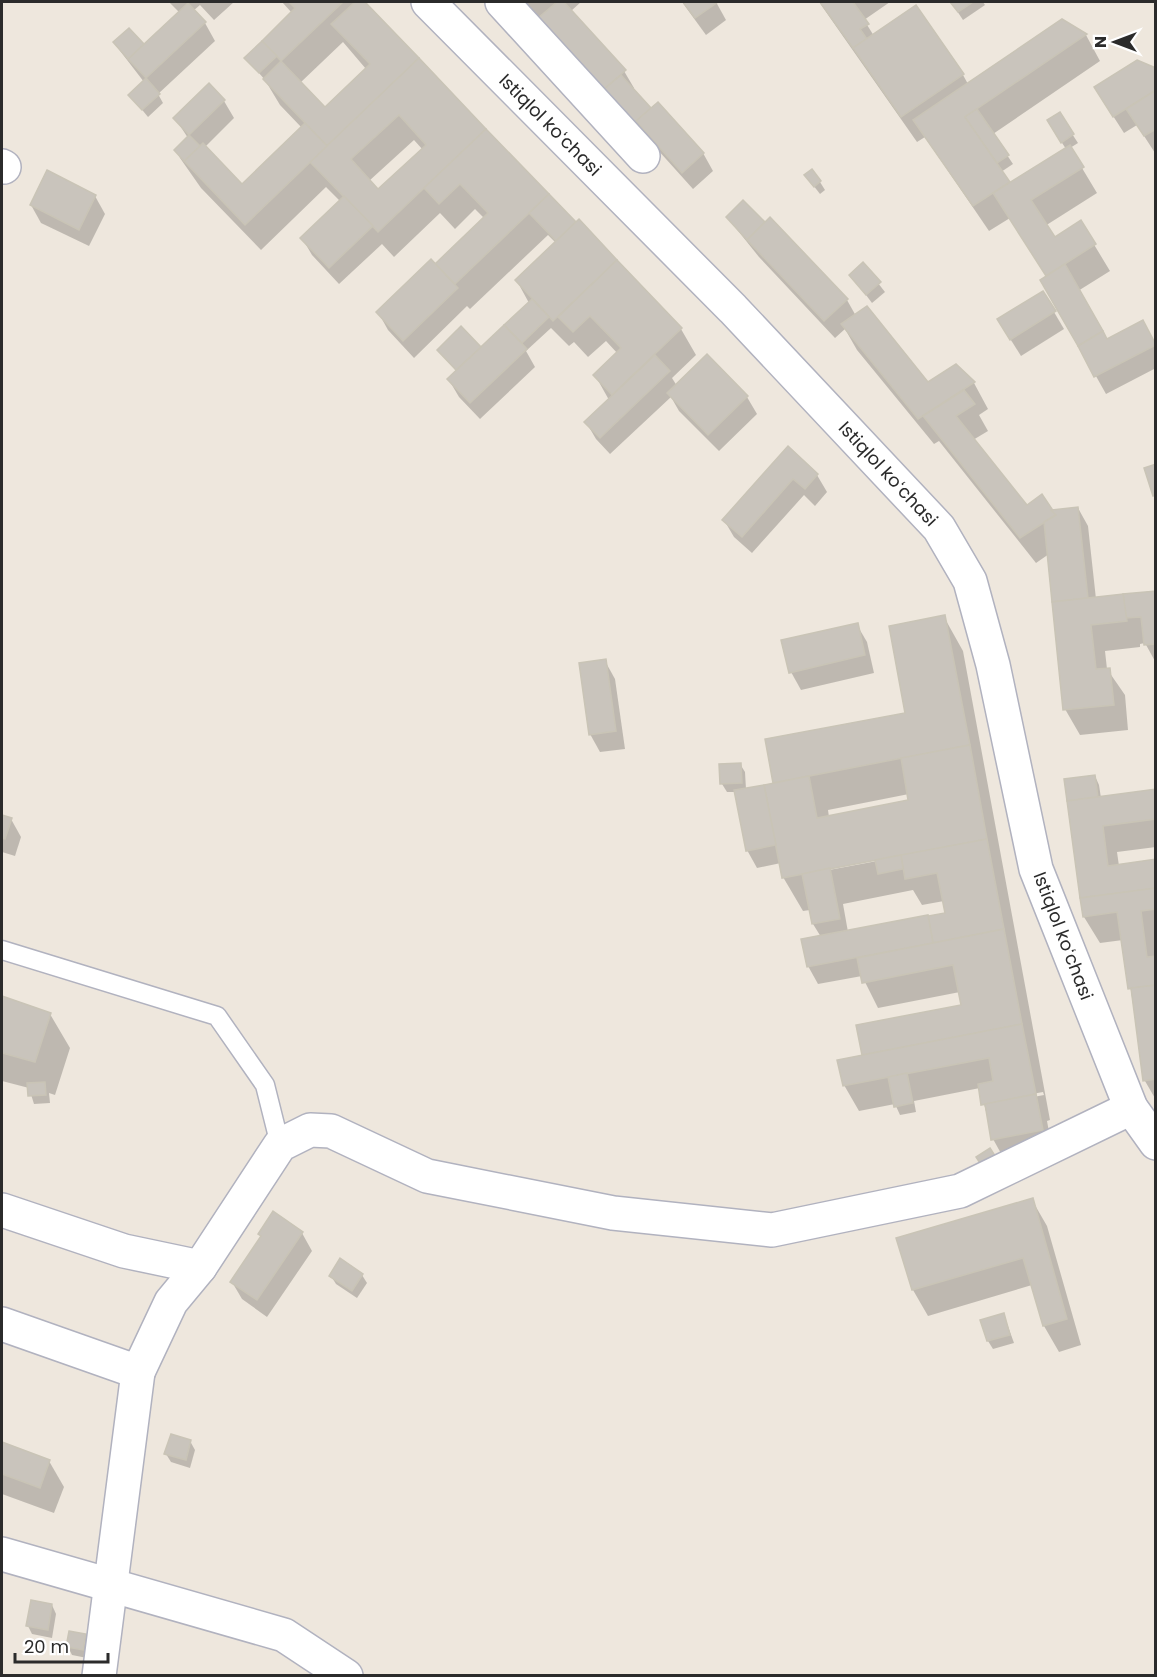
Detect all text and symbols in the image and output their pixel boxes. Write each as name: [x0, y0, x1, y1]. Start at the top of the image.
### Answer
north arrow: [1085, 12, 1145, 72]
text: N: [1089, 36, 1112, 48]
street label: Istiqlol koʻchasi: [494, 68, 607, 181]
street label: Istiqlol koʻchasi: [833, 416, 944, 532]
street label: Istiqlol koʻchasi: [1028, 868, 1099, 1003]
scale bar: [15, 1626, 108, 1664]
text: 20 m: [24, 1634, 69, 1659]

